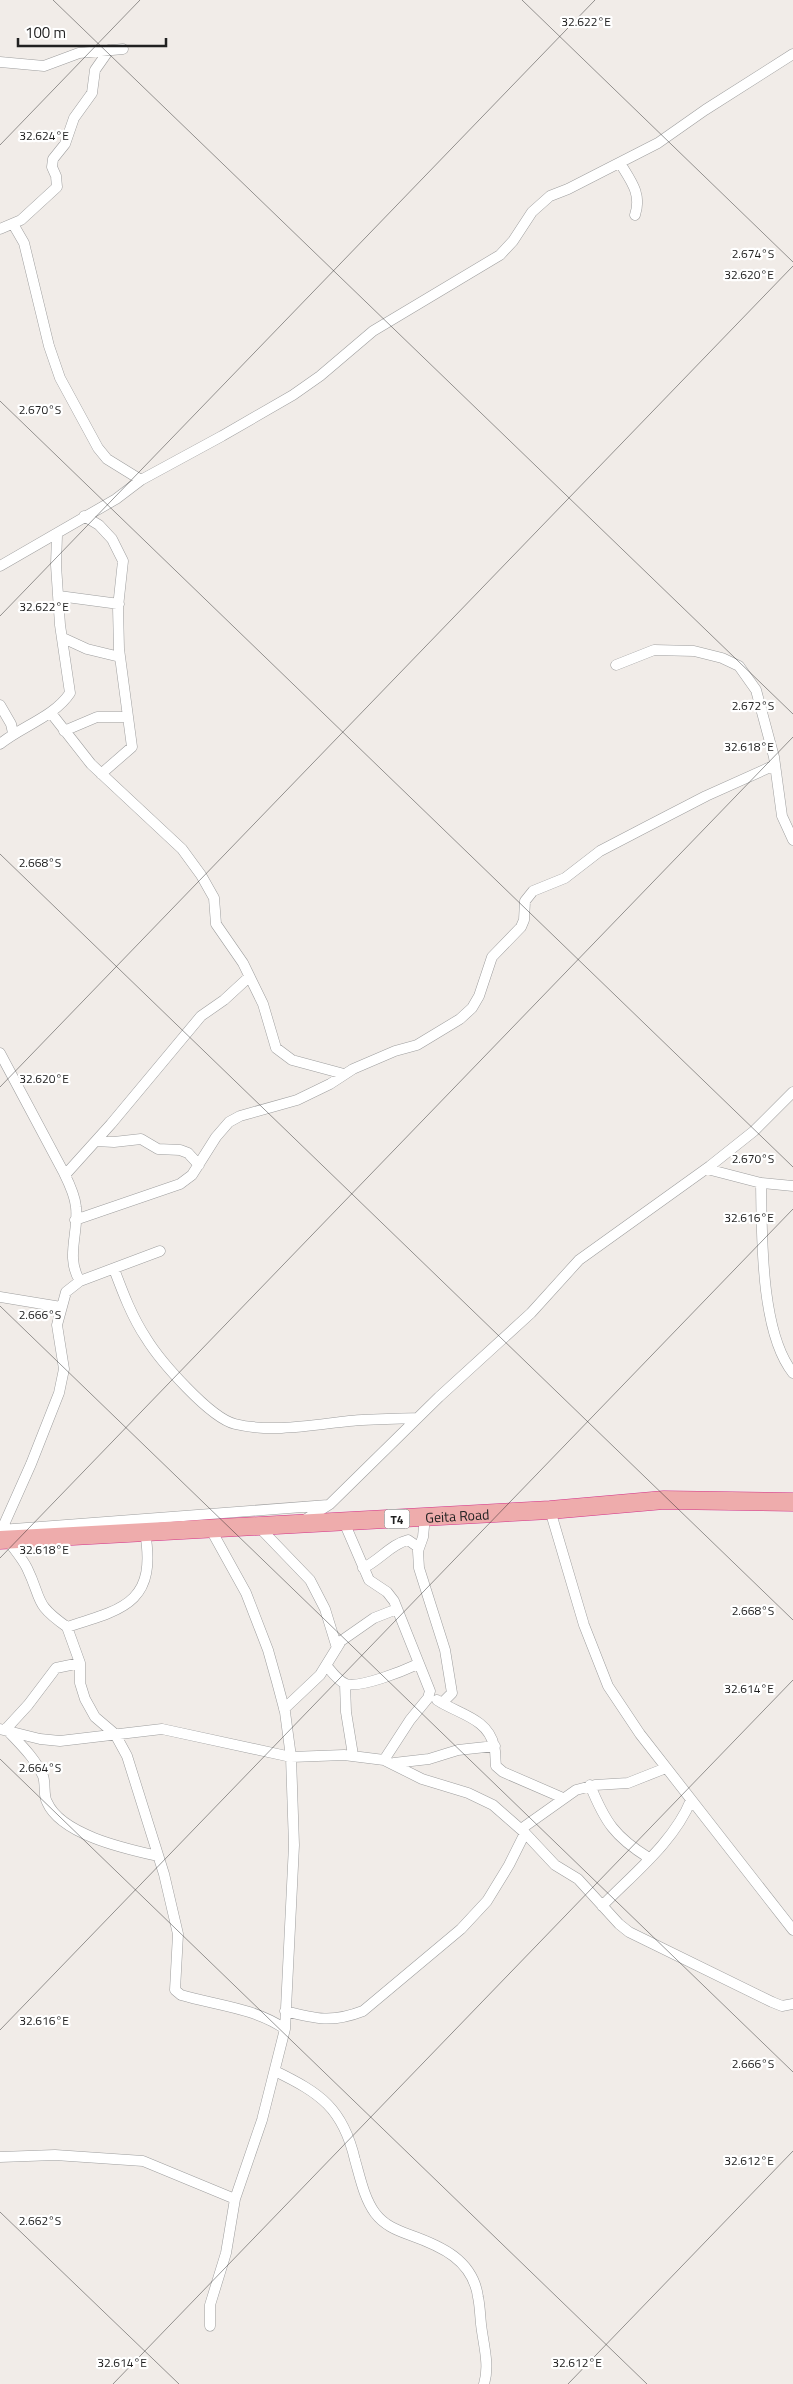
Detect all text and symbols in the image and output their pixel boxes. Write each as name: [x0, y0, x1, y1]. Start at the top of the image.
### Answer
text: 32.622°E: [561, 12, 611, 31]
scale bar: [18, 15, 165, 47]
text: 100 m: [25, 21, 66, 44]
text: 32.624°E: [19, 126, 69, 145]
text: 2.674°S: [732, 244, 774, 263]
text: 32.620°E: [724, 265, 774, 284]
text: 2.670°S: [19, 400, 61, 419]
text: 32.622°E: [19, 597, 69, 616]
text: 2.672°S: [732, 696, 774, 715]
text: 32.618°E: [724, 737, 774, 756]
text: 2.668°S: [19, 853, 61, 872]
text: 32.620°E: [19, 1069, 69, 1088]
text: 2.670°S: [732, 1149, 774, 1168]
text: 32.616°E: [724, 1208, 774, 1227]
text: 2.666°S: [19, 1305, 61, 1324]
street label: Geita Road: [425, 1503, 490, 1527]
road number: T4: [384, 1510, 410, 1528]
text: 32.618°E: [19, 1540, 69, 1559]
text: 2.668°S: [732, 1601, 774, 1620]
text: 32.614°E: [724, 1679, 774, 1698]
text: 2.664°S: [19, 1758, 61, 1777]
text: 32.616°E: [19, 2011, 69, 2030]
text: 2.666°S: [732, 2054, 774, 2073]
text: 32.612°E: [724, 2151, 774, 2170]
text: 2.662°S: [19, 2211, 61, 2230]
text: 32.614°E: [97, 2353, 147, 2372]
text: 32.612°E: [552, 2353, 602, 2372]

